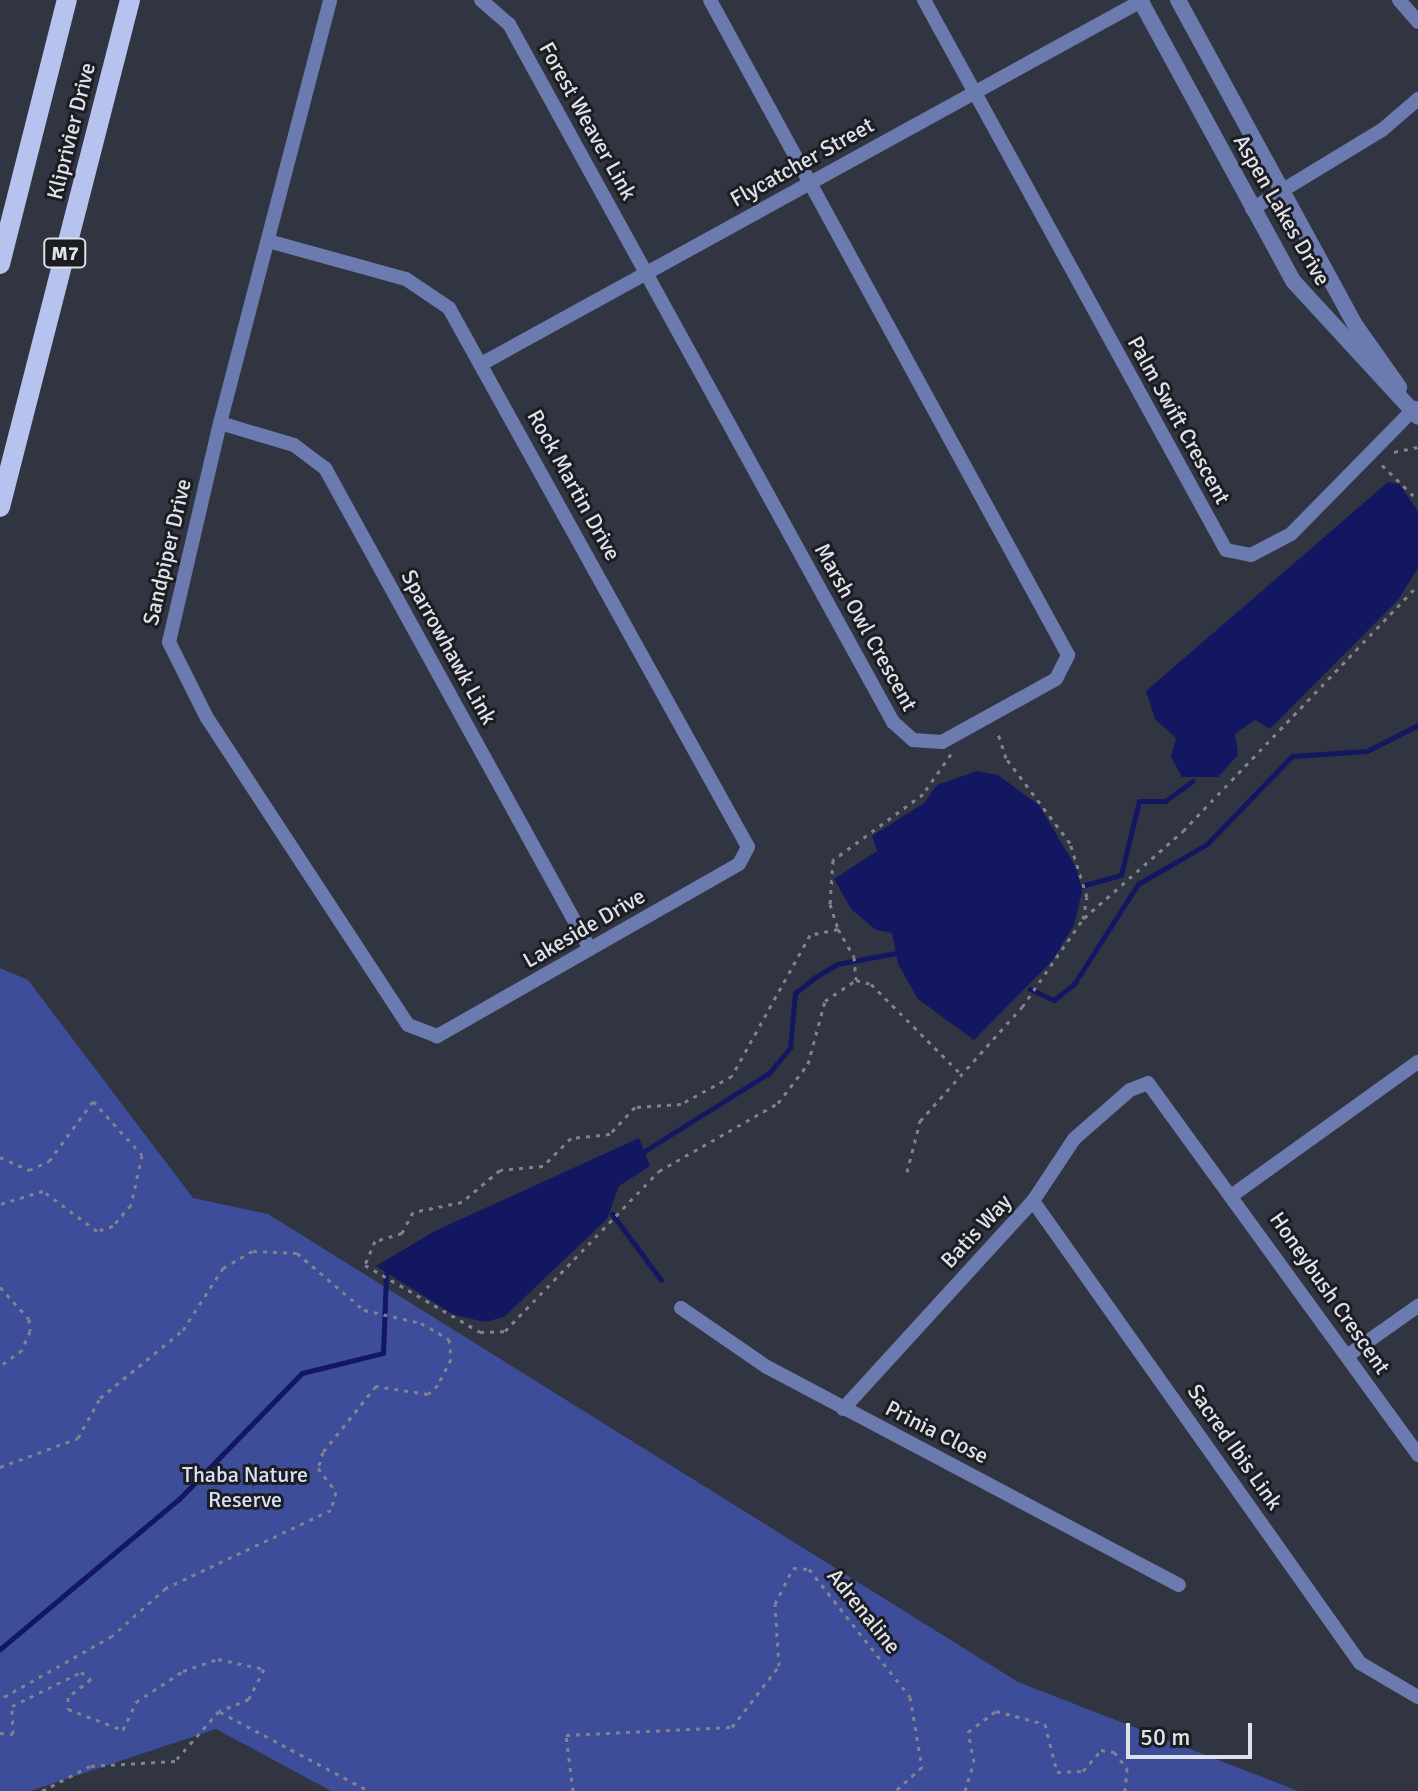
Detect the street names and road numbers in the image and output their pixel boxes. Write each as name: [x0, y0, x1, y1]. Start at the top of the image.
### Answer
street label: Forest Weaver Link: [534, 37, 642, 205]
street label: Kliprivier Drive: [41, 60, 101, 202]
street label: Flycatcher Street: [726, 112, 878, 212]
street label: Aspen Lakes Drive: [1228, 130, 1336, 290]
road number: M7: [43, 237, 87, 269]
street label: Palm Swift Crescent: [1122, 332, 1236, 508]
street label: Rock Martin Drive: [522, 405, 626, 565]
street label: Sandpiper Drive: [137, 476, 197, 628]
street label: Marsh Owl Crescent: [809, 539, 923, 715]
street label: Sparrowhawk Link: [396, 565, 502, 729]
street label: Lakeside Drive: [518, 882, 650, 974]
street label: Batis Way: [935, 1189, 1017, 1273]
street label: Honeybush Crescent: [1264, 1207, 1396, 1379]
street label: Sacred Ibis Link: [1182, 1379, 1288, 1515]
street label: Prinia Close: [881, 1395, 993, 1469]
street label: Adrenaline: [822, 1563, 906, 1659]

